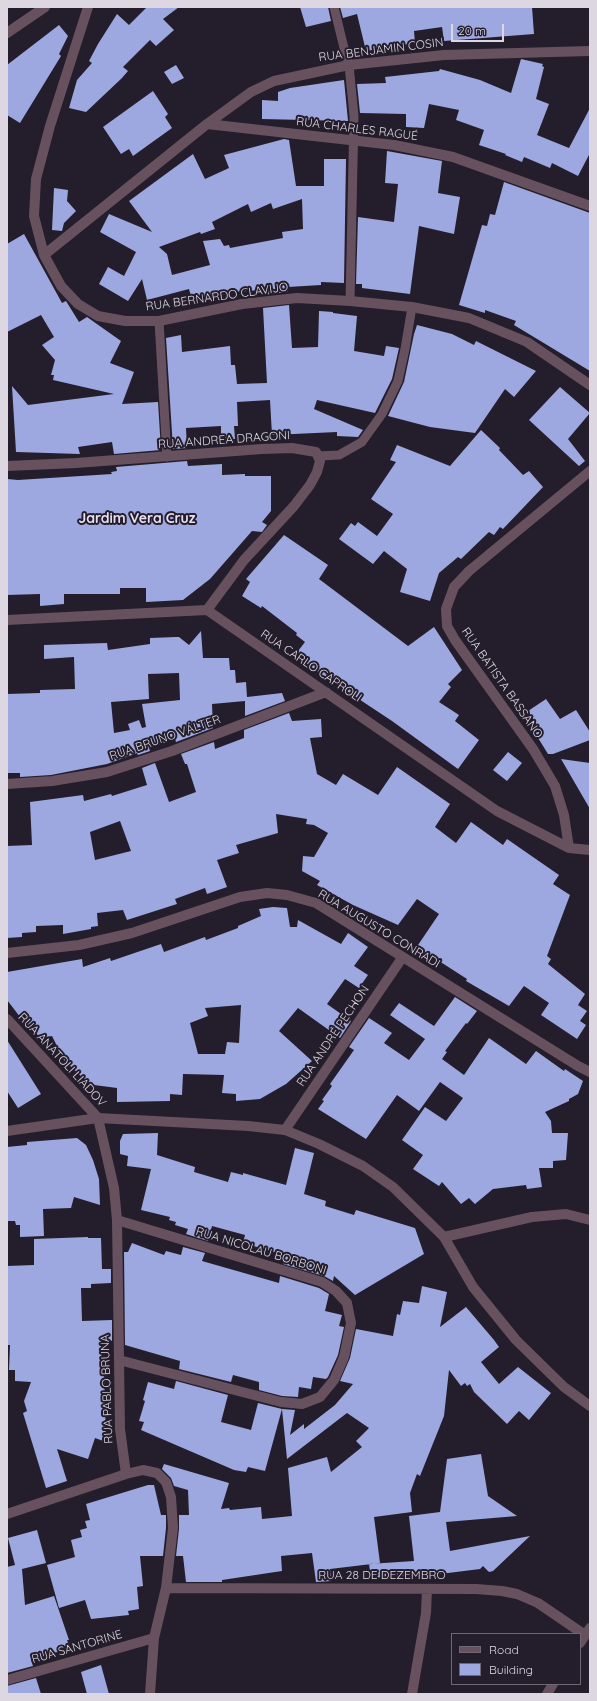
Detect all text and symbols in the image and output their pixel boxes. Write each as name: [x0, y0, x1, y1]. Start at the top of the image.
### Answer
scale bar: [453, 16, 506, 42]
text: 20 m: [458, 23, 486, 38]
street label: RUA BENJAMIN COSIN: [318, 35, 444, 65]
street label: RUA CHARLES RAGUÉ: [295, 114, 419, 144]
street label: RUA BERNARDO CLAVIJO: [145, 280, 289, 314]
street label: RUA ANDREA DRAGONI: [158, 428, 290, 452]
district label: Jardim Vera Cruz: [78, 511, 196, 527]
street label: RUA BATISTA BASSANO: [458, 625, 546, 741]
street label: RUA CARLO CAPROLI: [258, 627, 364, 705]
street label: RUA BRUNO VÁLTER: [108, 712, 222, 764]
street label: RUA AUGUSTO CONRADI: [315, 887, 443, 971]
street label: RUA ANDRÉ PECHON: [294, 983, 372, 1089]
street label: RUA ANATOLI LIADOV: [15, 1010, 109, 1110]
street label: RUA NICOLAU BORBONI: [194, 1224, 328, 1278]
street label: RUA PABLO BRUNA: [98, 1334, 116, 1444]
street label: RUA 28 DE DEZEMBRO: [318, 1568, 446, 1582]
street label: RUA SANTORINE: [30, 1627, 124, 1667]
legend: [451, 1633, 581, 1685]
text: Road: [489, 1642, 519, 1657]
text: Building: [489, 1662, 533, 1677]

